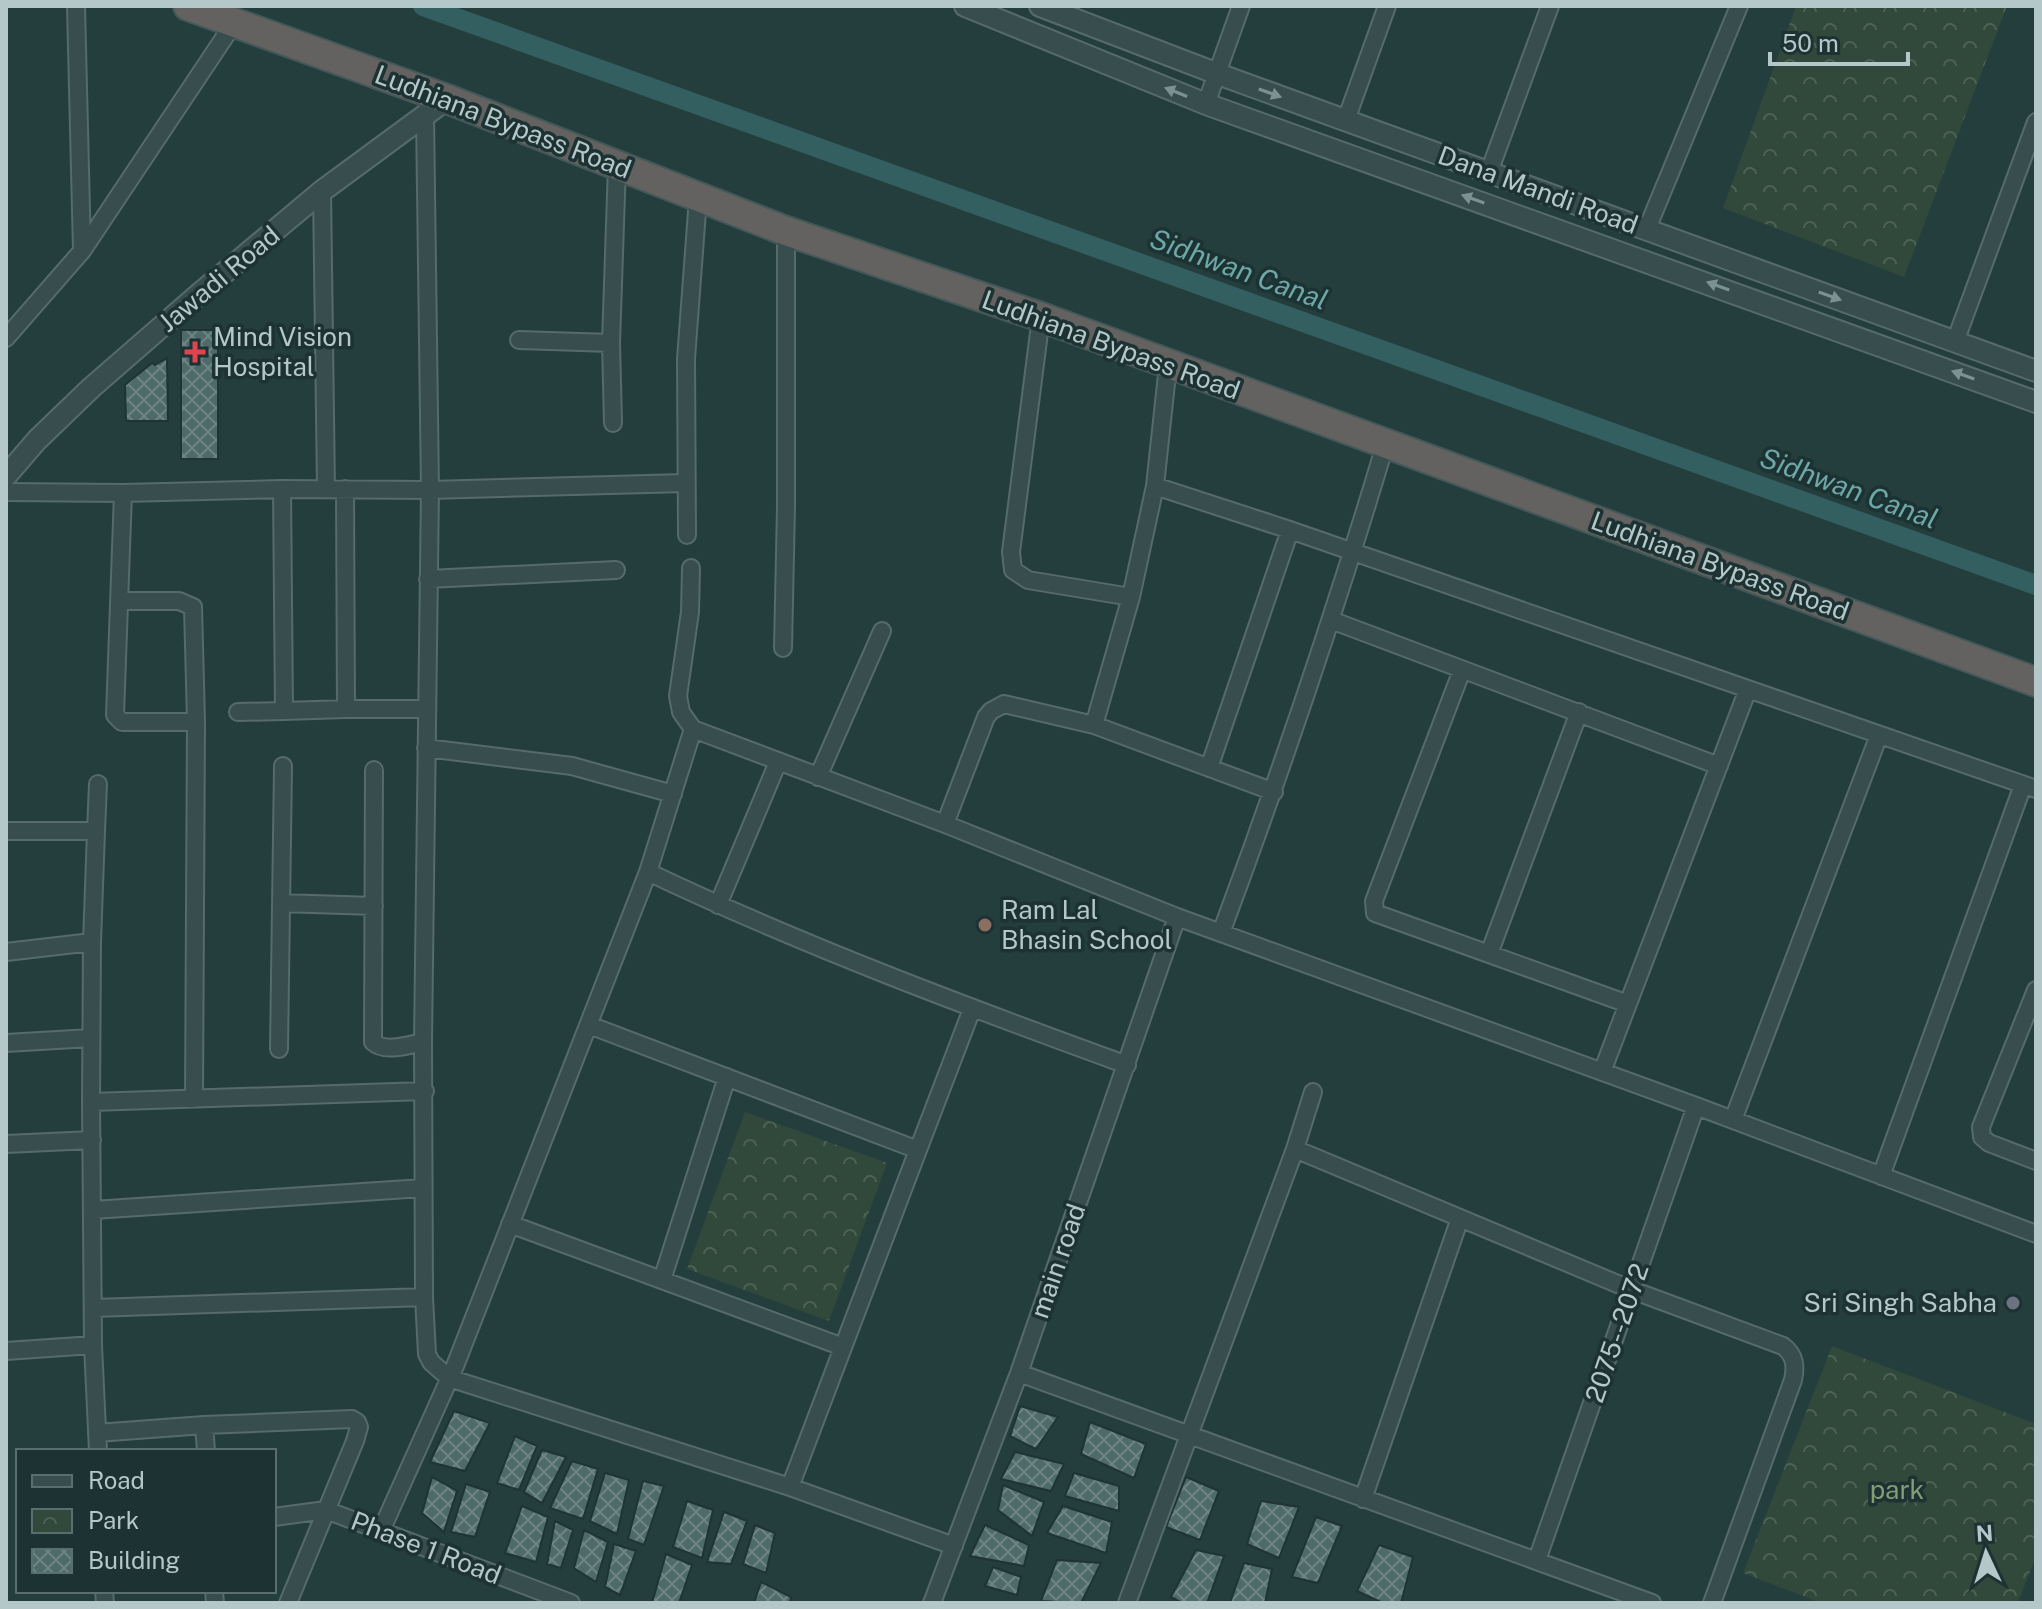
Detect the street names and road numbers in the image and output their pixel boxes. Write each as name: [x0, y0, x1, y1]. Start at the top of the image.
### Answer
street label: Ludhiana Bypass Road: [371, 58, 636, 185]
street label: Dana Mandi Road: [1434, 139, 1642, 240]
street label: Jawadi Road: [152, 219, 285, 338]
street label: Ludhiana Bypass Road: [978, 283, 1244, 406]
street label: Ludhiana Bypass Road: [1587, 504, 1853, 627]
street label: main road: [1023, 1199, 1092, 1322]
street label: 2075--2072: [1578, 1259, 1655, 1406]
street label: Phase 1 Road: [347, 1505, 506, 1590]

